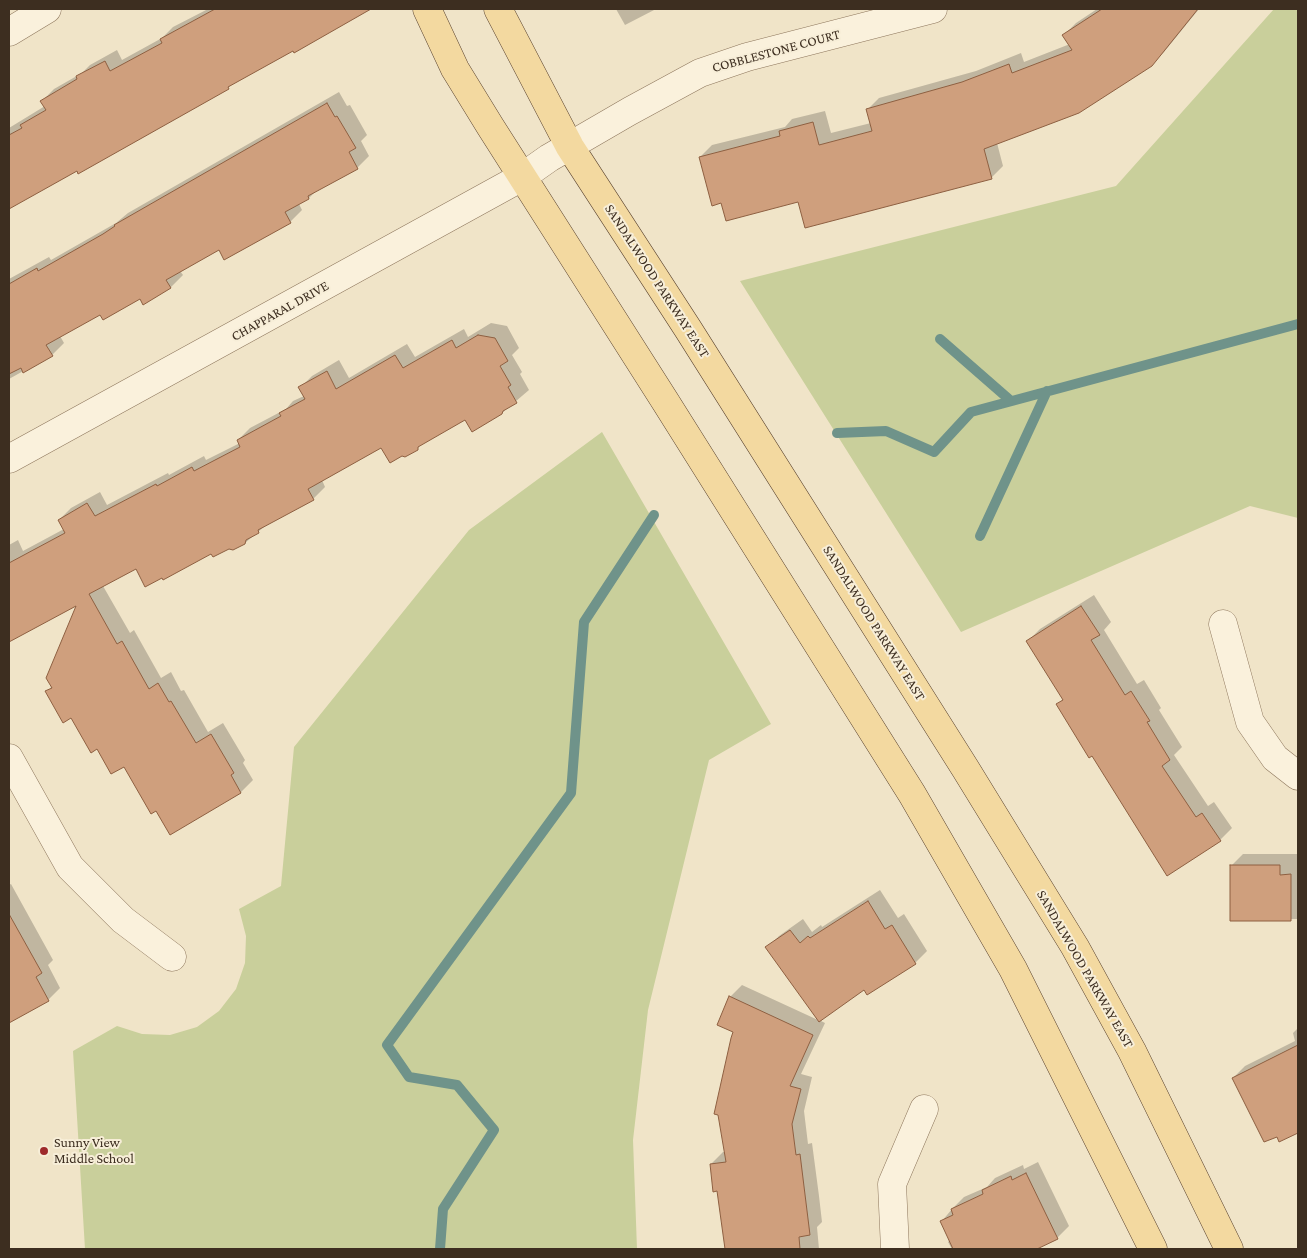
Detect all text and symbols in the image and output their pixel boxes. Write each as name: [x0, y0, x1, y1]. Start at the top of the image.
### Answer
street label: COBBLESTONE COURT: [710, 26, 842, 76]
street label: SANDALWOOD PARKWAY EAST: [601, 201, 713, 361]
street label: CHAPPARAL DRIVE: [228, 277, 332, 345]
street label: SANDALWOOD PARKWAY EAST: [819, 542, 929, 704]
street label: SANDALWOOD PARKWAY EAST: [1033, 887, 1137, 1051]
place label: Sunny View Middle School: [54, 1135, 134, 1168]
marker: Sunny View Middle School: [38, 1145, 50, 1157]

